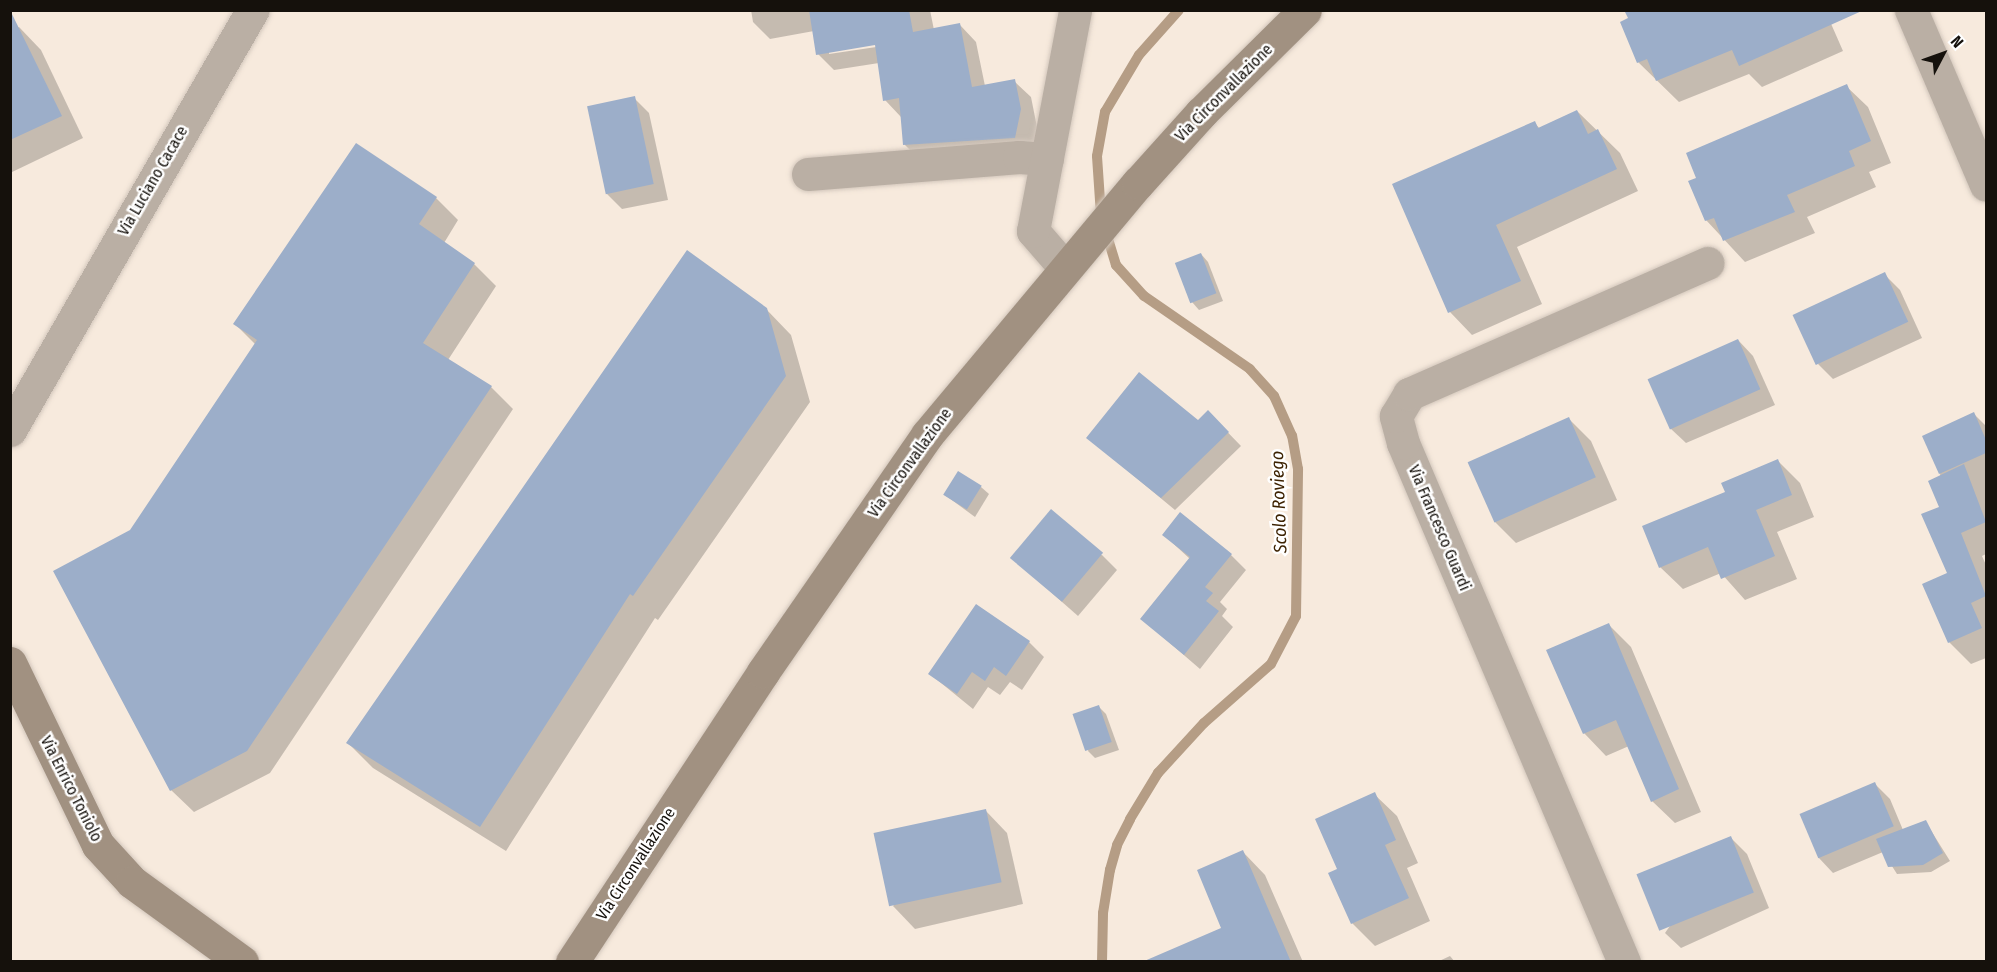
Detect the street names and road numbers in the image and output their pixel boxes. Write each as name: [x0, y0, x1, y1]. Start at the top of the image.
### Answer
street label: Via Circonvallazione: [1171, 40, 1277, 146]
street label: Via Luciano Cacace: [114, 123, 192, 239]
street label: Via Circonvallazione: [864, 405, 956, 521]
street label: Via Francesco Guardi: [1404, 462, 1474, 594]
street label: Via Enrico Toniolo: [36, 733, 106, 845]
street label: Via Circonvallazione: [592, 804, 680, 924]

